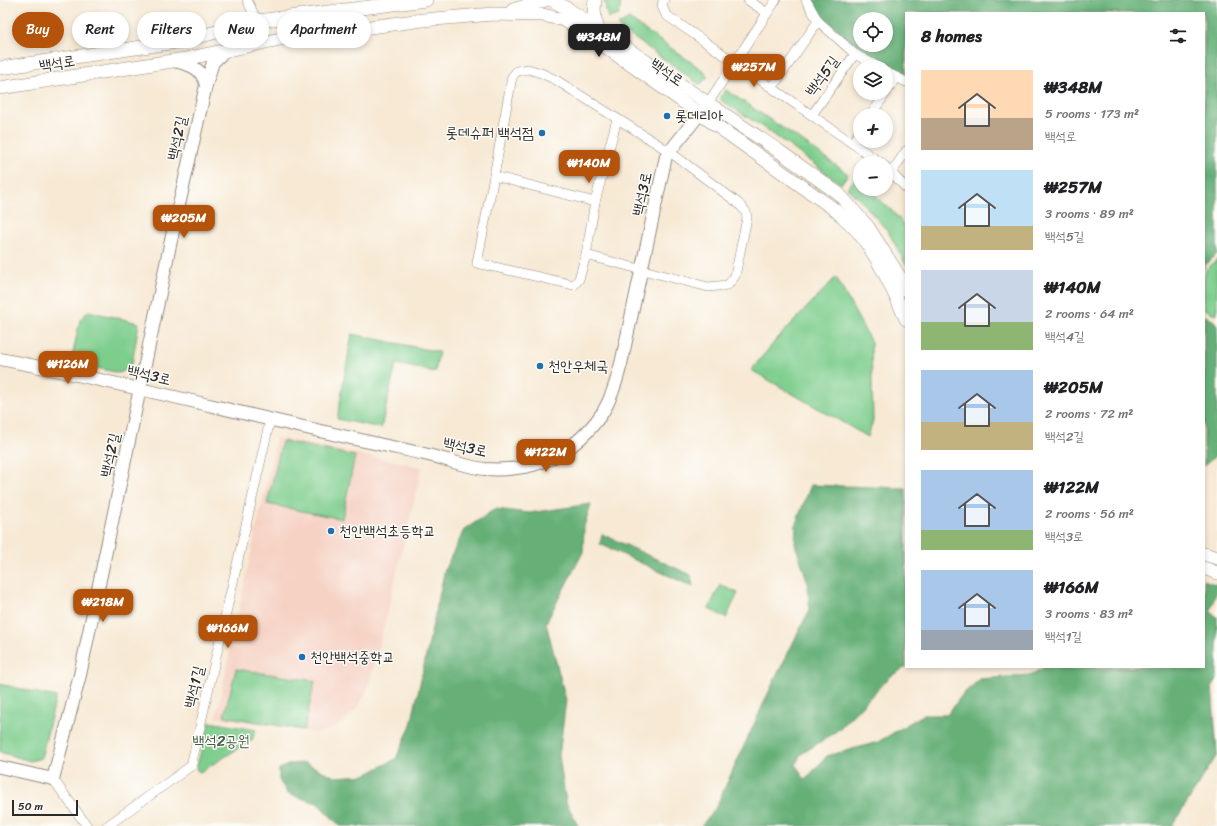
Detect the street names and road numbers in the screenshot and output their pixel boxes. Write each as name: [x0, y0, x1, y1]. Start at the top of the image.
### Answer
street label: 백석로: [37, 47, 77, 79]
street label: 백석5길: [798, 50, 846, 102]
street label: 백석로: [645, 51, 689, 93]
street label: 백석2길: [160, 113, 194, 163]
street label: 백석3로: [625, 170, 659, 218]
street label: 백석3로: [124, 357, 174, 393]
street label: 백석2길: [93, 430, 127, 480]
street label: 백석3로: [441, 430, 489, 464]
street label: 백석1길: [177, 663, 211, 711]

